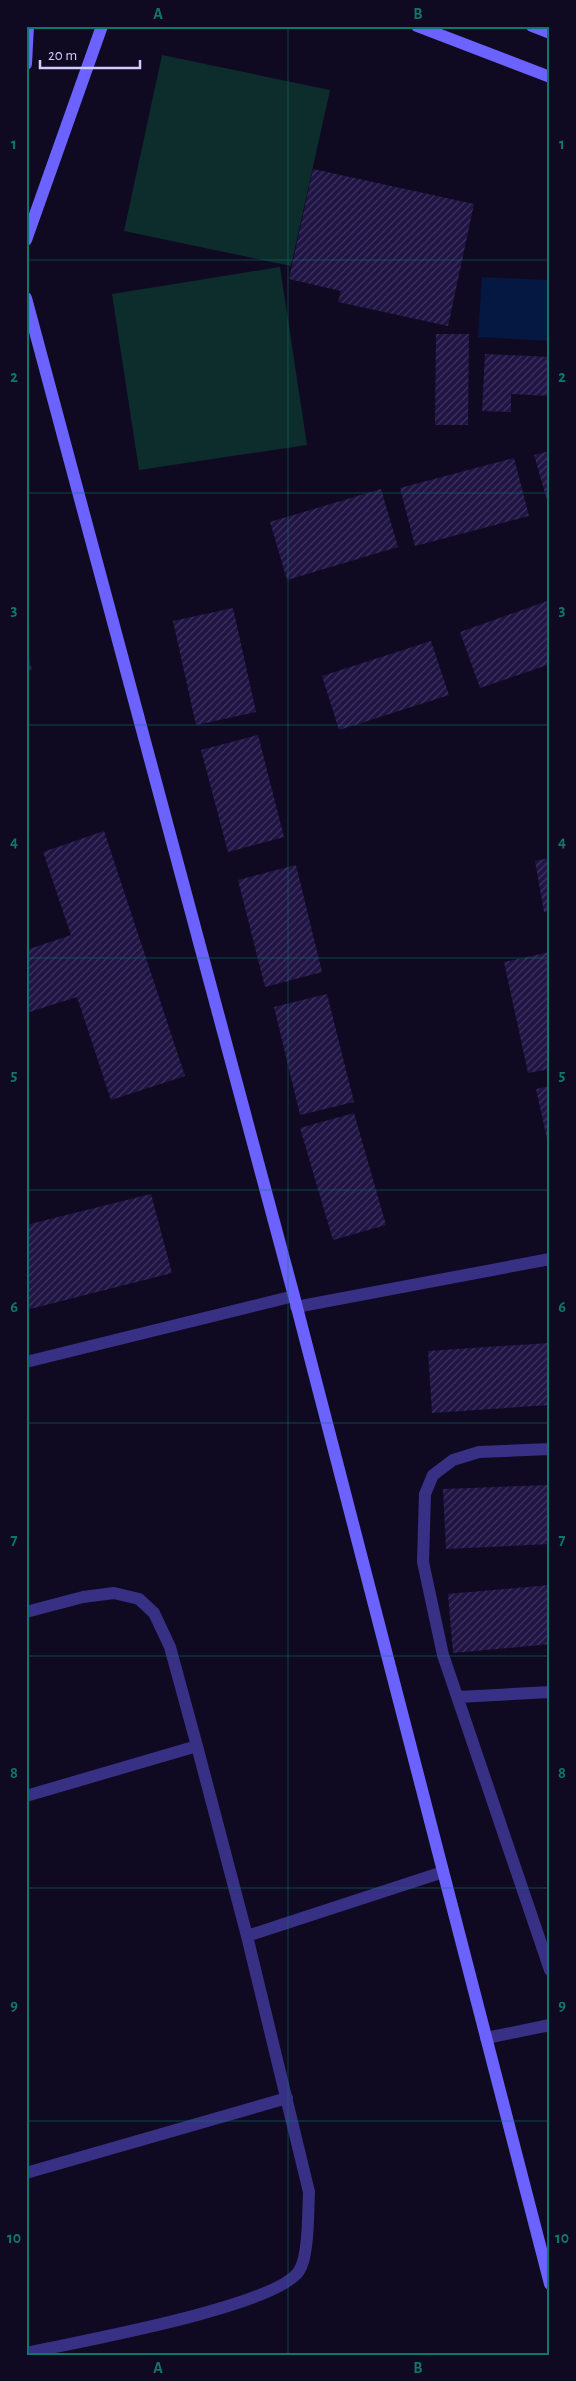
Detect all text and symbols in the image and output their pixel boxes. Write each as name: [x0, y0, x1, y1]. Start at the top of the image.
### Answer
text: A: [153, 6, 163, 22]
text: B: [413, 6, 423, 22]
scale bar: [40, 38, 140, 70]
text: 20 m: [48, 48, 77, 63]
text: 1: [11, 136, 17, 152]
text: 1: [559, 136, 565, 152]
text: 2: [10, 369, 18, 385]
text: 2: [558, 369, 566, 385]
text: 3: [11, 602, 18, 618]
text: 3: [559, 602, 566, 618]
text: 4: [10, 834, 18, 850]
text: 4: [558, 834, 566, 850]
text: 5: [11, 1067, 18, 1083]
text: 5: [559, 1067, 566, 1083]
text: 6: [10, 1299, 18, 1315]
text: 6: [558, 1299, 566, 1315]
text: 7: [11, 1532, 18, 1548]
text: 7: [559, 1532, 566, 1548]
text: 8: [10, 1765, 18, 1781]
text: 8: [558, 1765, 566, 1781]
text: 9: [10, 1997, 18, 2013]
text: 9: [558, 1997, 566, 2013]
text: 10: [7, 2230, 21, 2246]
text: 10: [555, 2230, 569, 2246]
text: A: [153, 2360, 163, 2376]
text: B: [413, 2360, 423, 2376]

